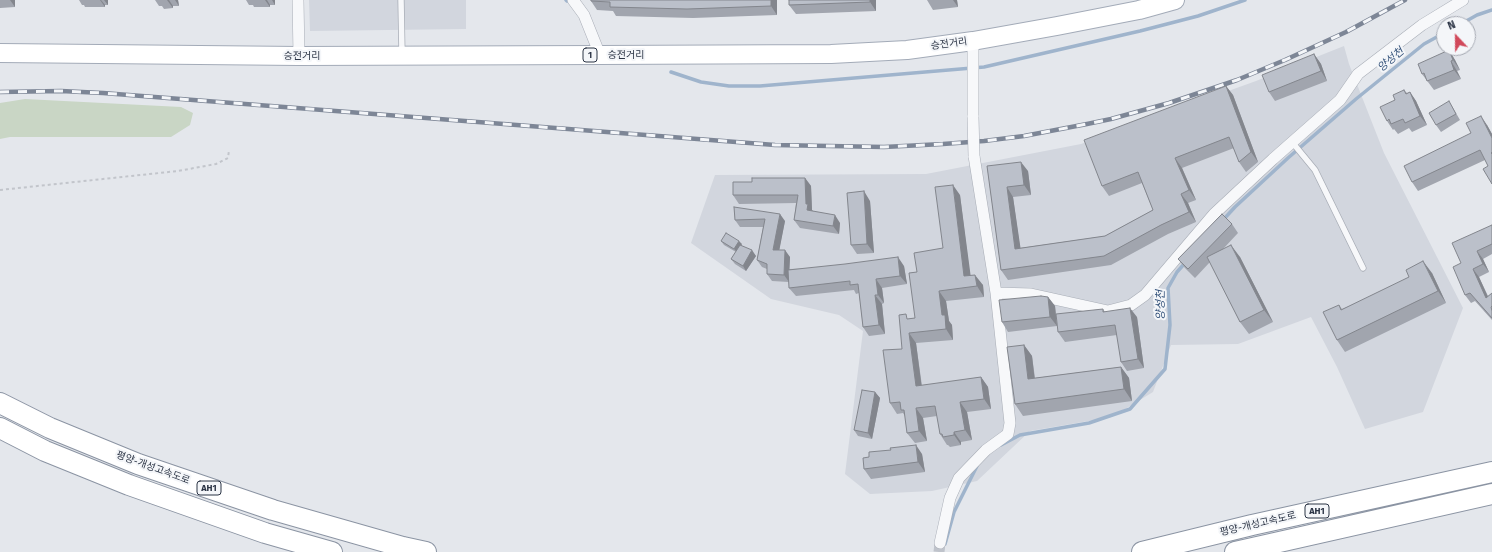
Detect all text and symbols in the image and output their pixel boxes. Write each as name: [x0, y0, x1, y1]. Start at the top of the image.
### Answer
north arrow: [1436, 16, 1476, 56]
text: N: [1446, 18, 1458, 33]
street label: 승전거리: [930, 35, 968, 53]
water label: 양성천: [1375, 45, 1407, 75]
road number: 1: [583, 48, 597, 62]
street label: 승전거리: [608, 49, 644, 61]
street label: 승전거리: [284, 50, 320, 62]
water label: 양성천: [1154, 290, 1168, 320]
street label: 평양-개성고속도로: [114, 449, 192, 487]
road number: AH1: [197, 481, 221, 495]
road number: AH1: [1305, 504, 1329, 518]
street label: 평양-개성고속도로: [1219, 509, 1297, 539]

